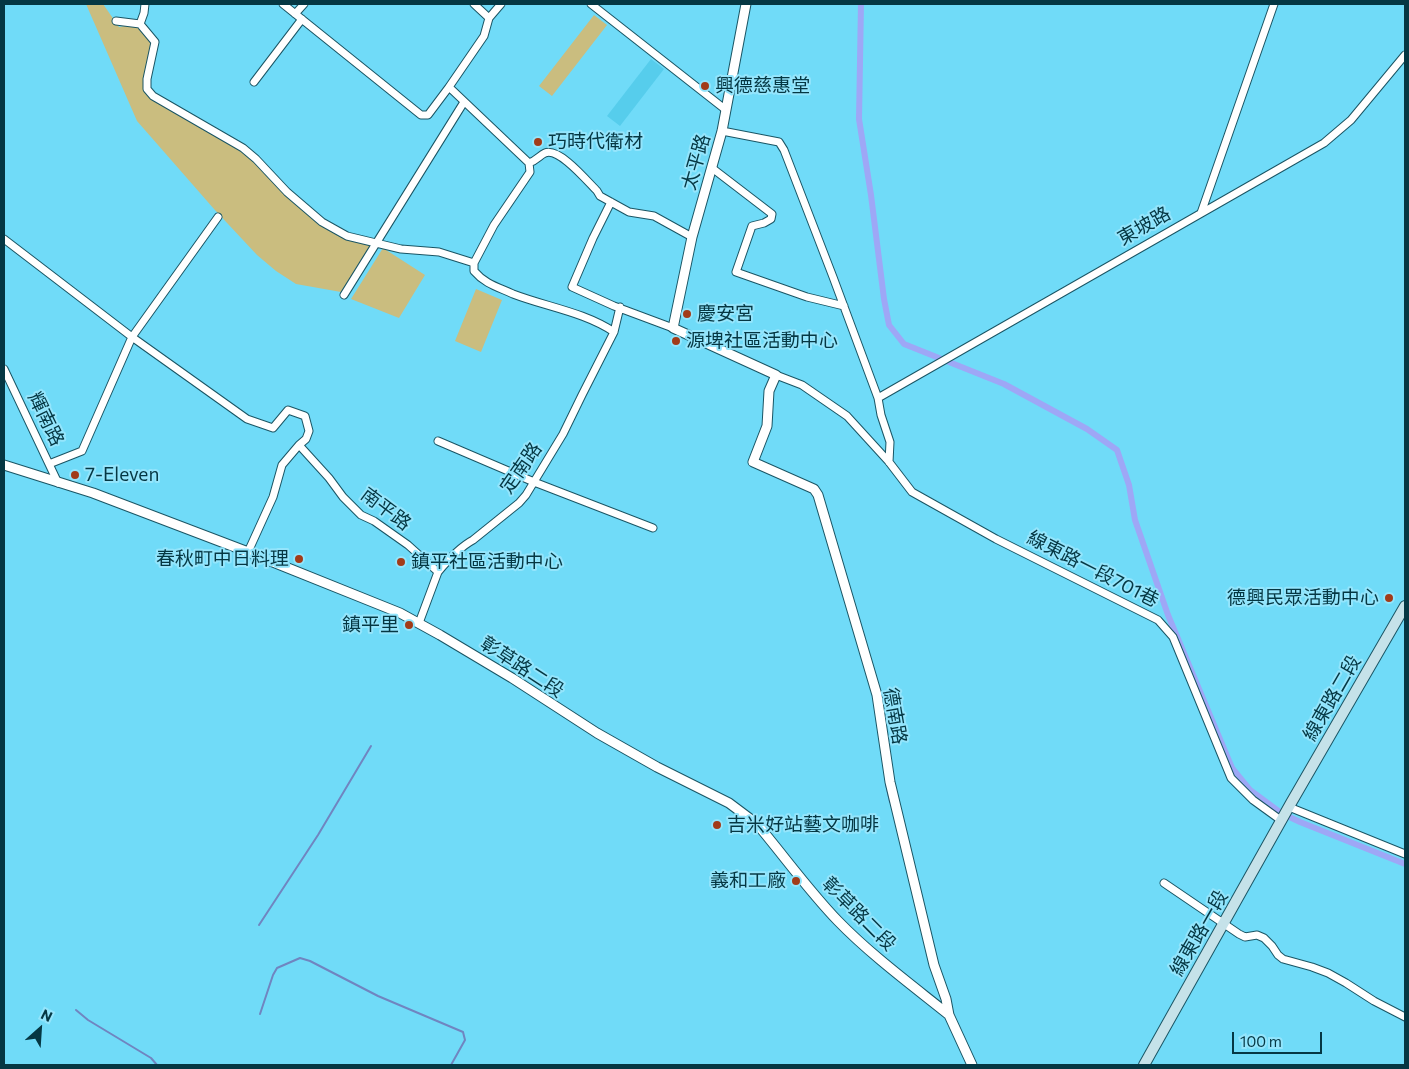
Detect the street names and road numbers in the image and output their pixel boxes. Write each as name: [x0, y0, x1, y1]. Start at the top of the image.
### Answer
street label: 太平路: [677, 131, 715, 193]
street label: 東坡路: [1114, 202, 1174, 250]
street label: 輝南路: [23, 388, 69, 450]
street label: 定南路: [495, 438, 547, 498]
street label: 南平路: [356, 483, 416, 535]
street label: 線東路一段701巷: [1023, 526, 1163, 612]
street label: 彰草路二段: [476, 632, 568, 702]
street label: 線東路二段: [1298, 651, 1366, 745]
street label: 德南路: [879, 686, 911, 746]
street label: 彰草路二段: [817, 872, 901, 956]
street label: 線東路一段: [1165, 886, 1233, 980]

